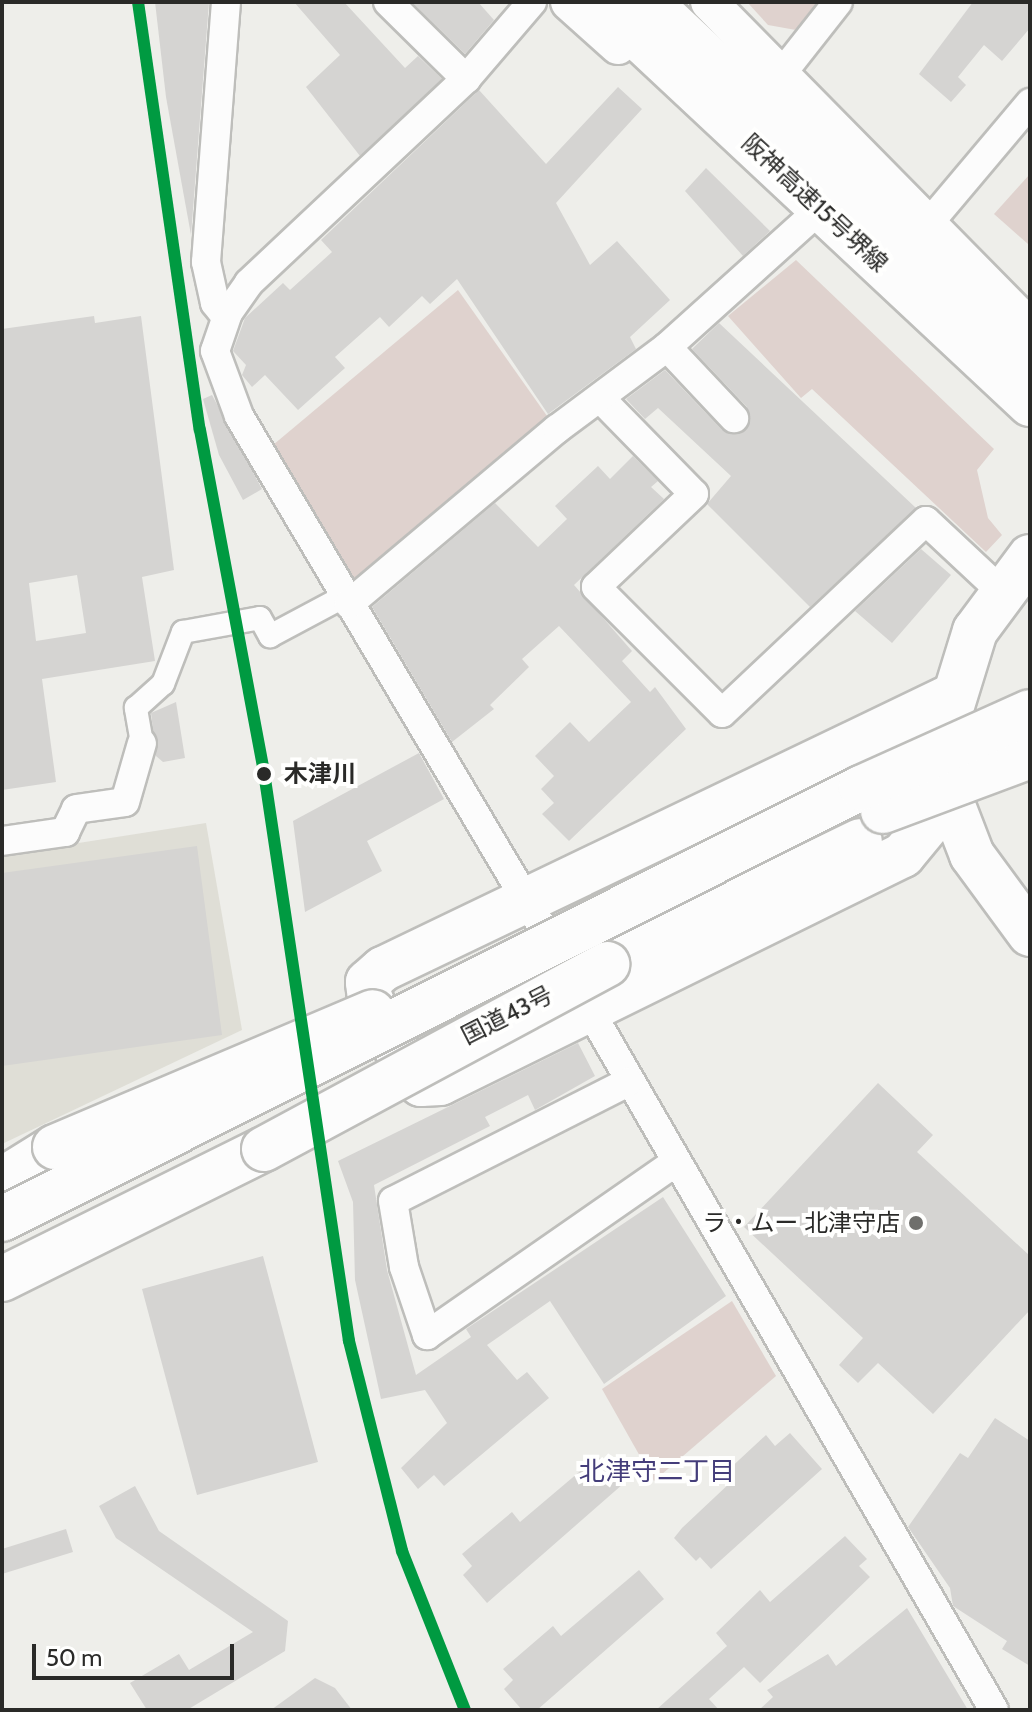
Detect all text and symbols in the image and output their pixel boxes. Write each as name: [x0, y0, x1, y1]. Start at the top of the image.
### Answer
street label: 阪神高速15号堺線: [736, 128, 894, 278]
place label: 木津川: [284, 760, 356, 788]
marker: 木津川: [251, 761, 277, 787]
street label: 国道43号: [456, 980, 558, 1050]
place label: ラ・ムー 北津守店: [703, 1209, 900, 1237]
marker: ラ・ムー 北津守店: [907, 1214, 925, 1232]
district label: 北津守二丁目: [579, 1456, 735, 1488]
scale bar: [36, 1628, 238, 1678]
text: 50 m: [46, 1643, 102, 1672]

